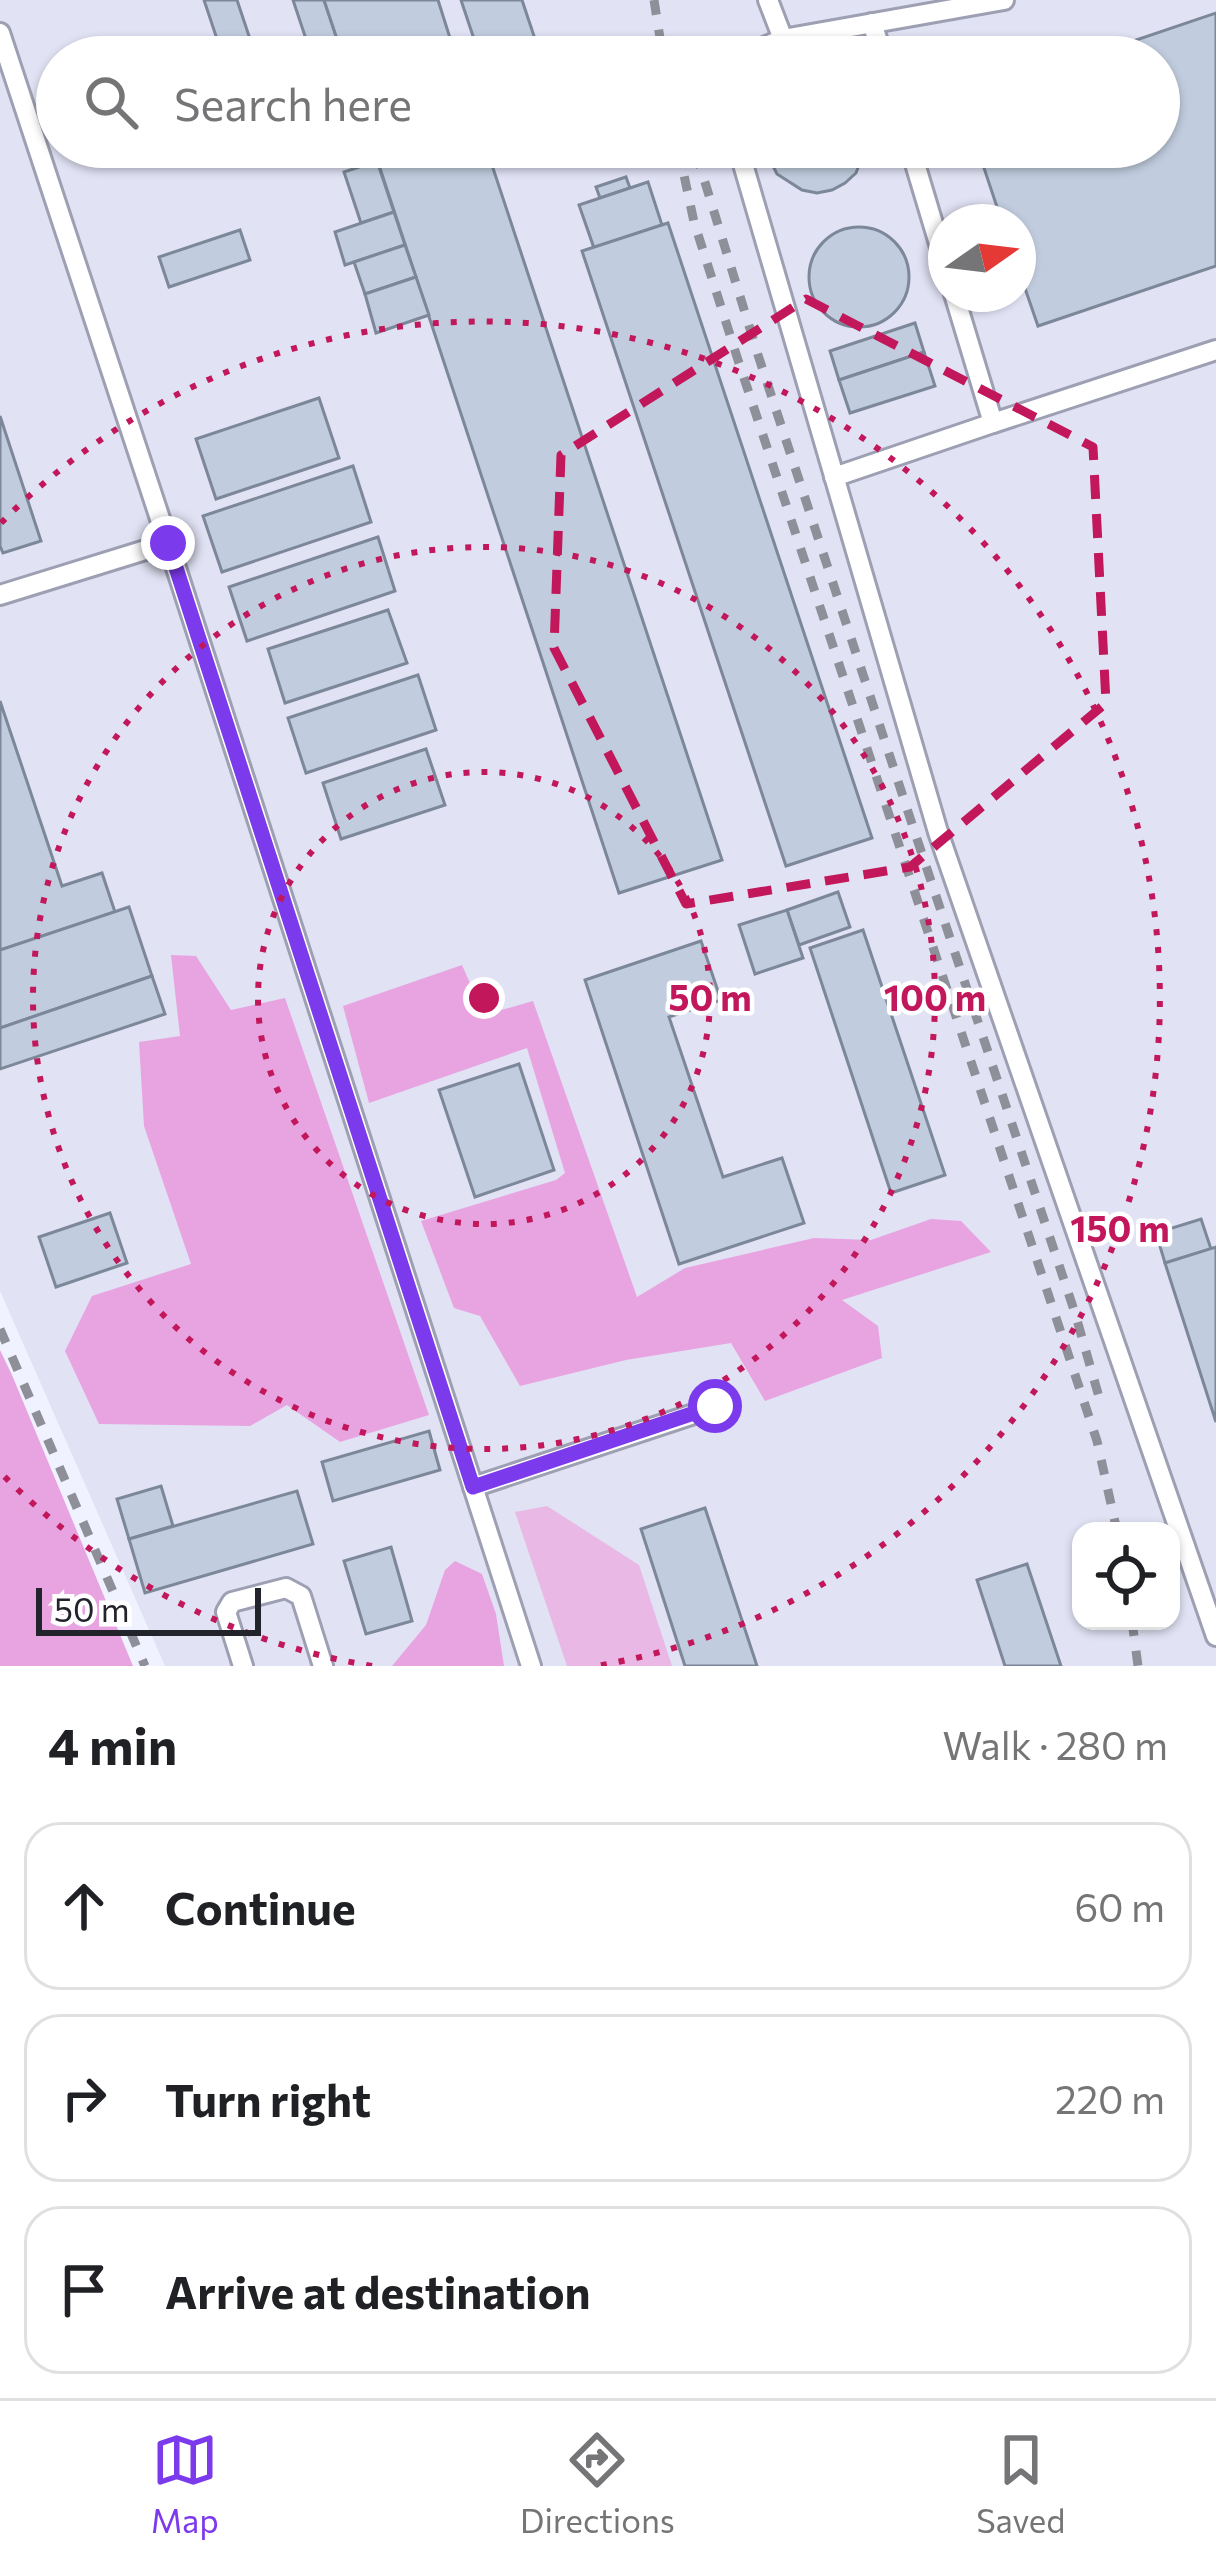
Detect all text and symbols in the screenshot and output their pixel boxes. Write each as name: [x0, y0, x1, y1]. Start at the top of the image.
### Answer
search box: [36, 36, 1180, 168]
icon: search: [78, 69, 144, 135]
text: Search here: [174, 75, 412, 130]
north arrow: [928, 204, 1036, 312]
route end: [141, 516, 195, 570]
text: 50 m: [668, 974, 752, 1018]
text: 100 m: [884, 974, 986, 1018]
centre of rings: [463, 977, 505, 1019]
text: 150 m: [1070, 1205, 1170, 1249]
route start: [688, 1379, 742, 1433]
map controls: [1072, 1522, 1180, 1630]
button: locate: [1072, 1522, 1180, 1630]
scale bar: [36, 1582, 261, 1635]
text: 50 m: [54, 1588, 130, 1629]
text: 4 min: [48, 1713, 177, 1776]
text: Walk · 280 m: [943, 1720, 1168, 1768]
icon: ahead: [51, 1873, 117, 1939]
text: Continue: [165, 1879, 356, 1934]
text: 60 m: [1074, 1882, 1165, 1930]
icon: right: [51, 2065, 117, 2131]
text: Turn right: [165, 2071, 371, 2126]
text: 220 m: [1055, 2074, 1165, 2122]
icon: arrive: [51, 2257, 117, 2323]
text: Arrive at destination: [165, 2263, 591, 2318]
tab: Map: [151, 2427, 219, 2540]
tab: Directions: [520, 2427, 675, 2540]
tab: Saved: [976, 2427, 1065, 2540]

